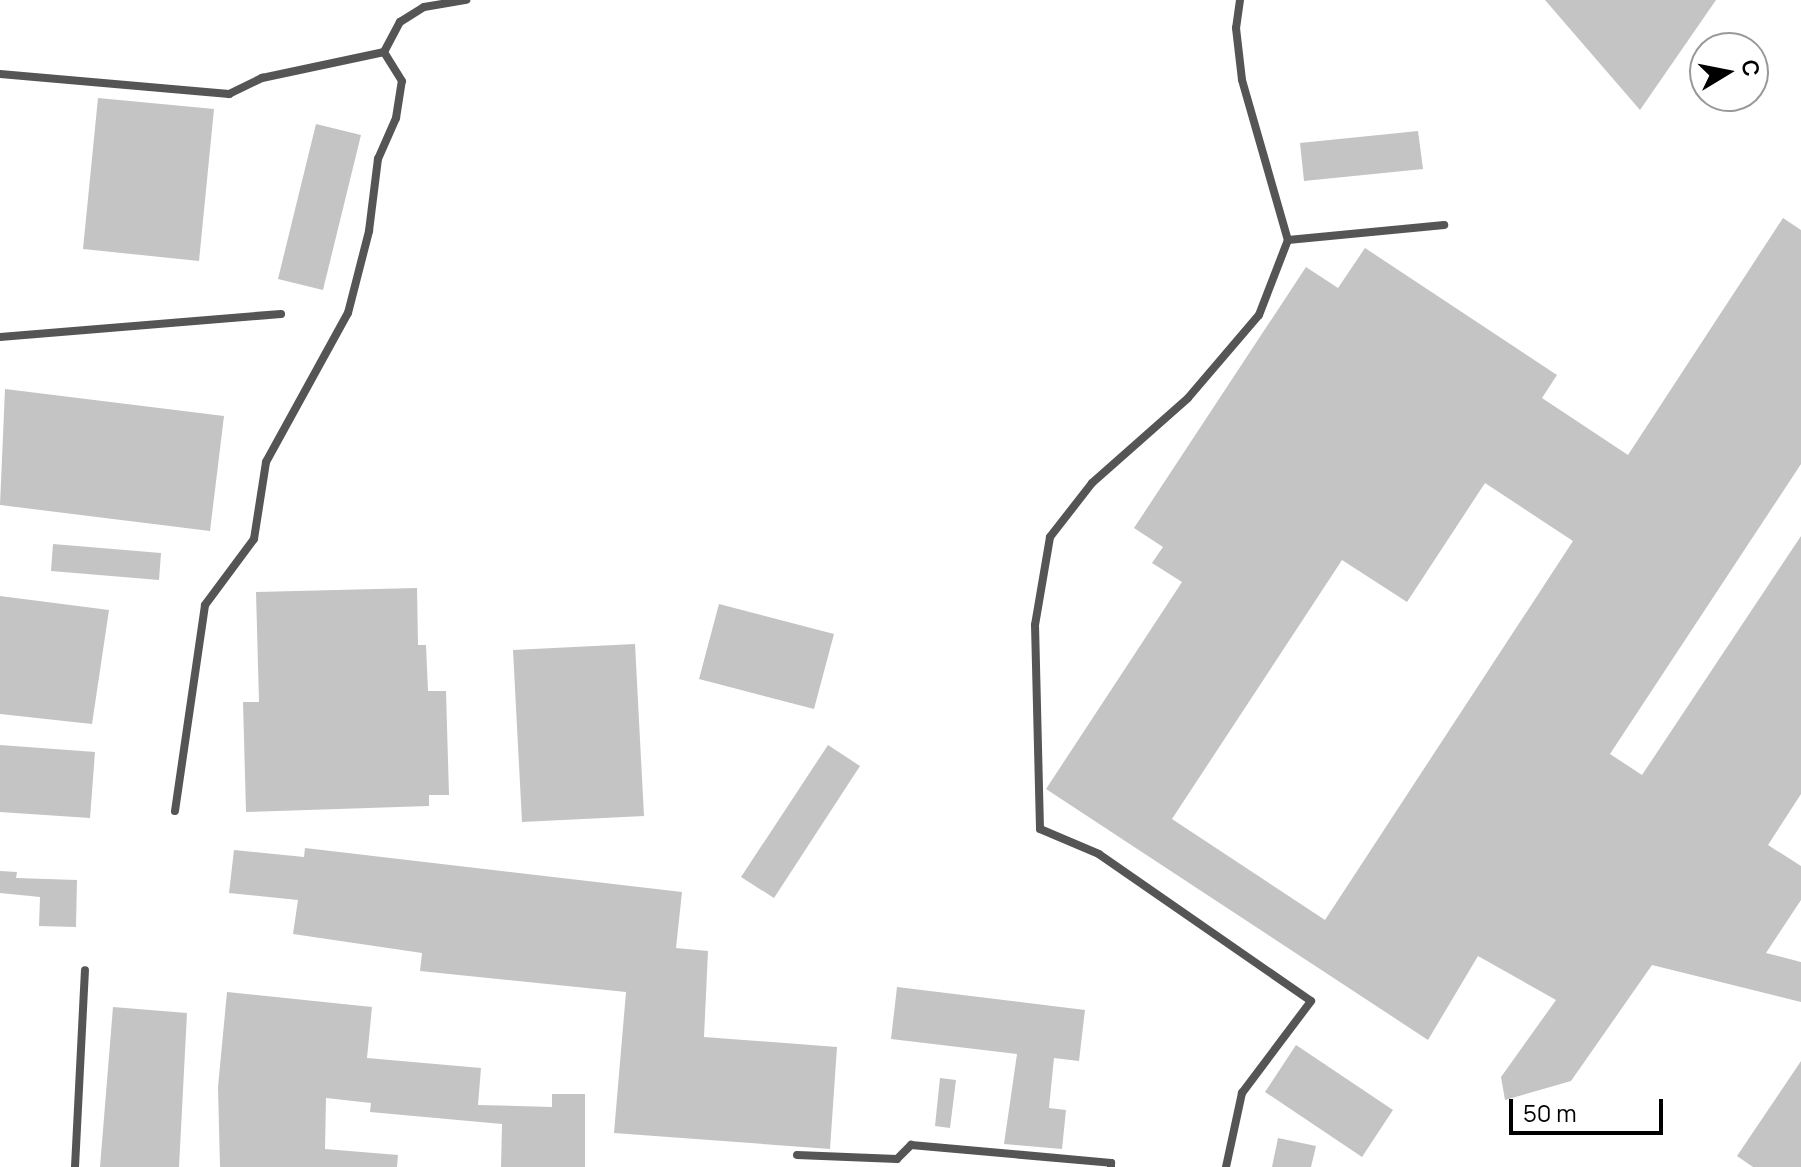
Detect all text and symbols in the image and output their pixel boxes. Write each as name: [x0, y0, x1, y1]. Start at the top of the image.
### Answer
north arrow: [1689, 32, 1769, 112]
text: С: [1734, 58, 1767, 79]
scale bar: [1513, 1083, 1667, 1133]
text: 50 m: [1523, 1096, 1577, 1129]

